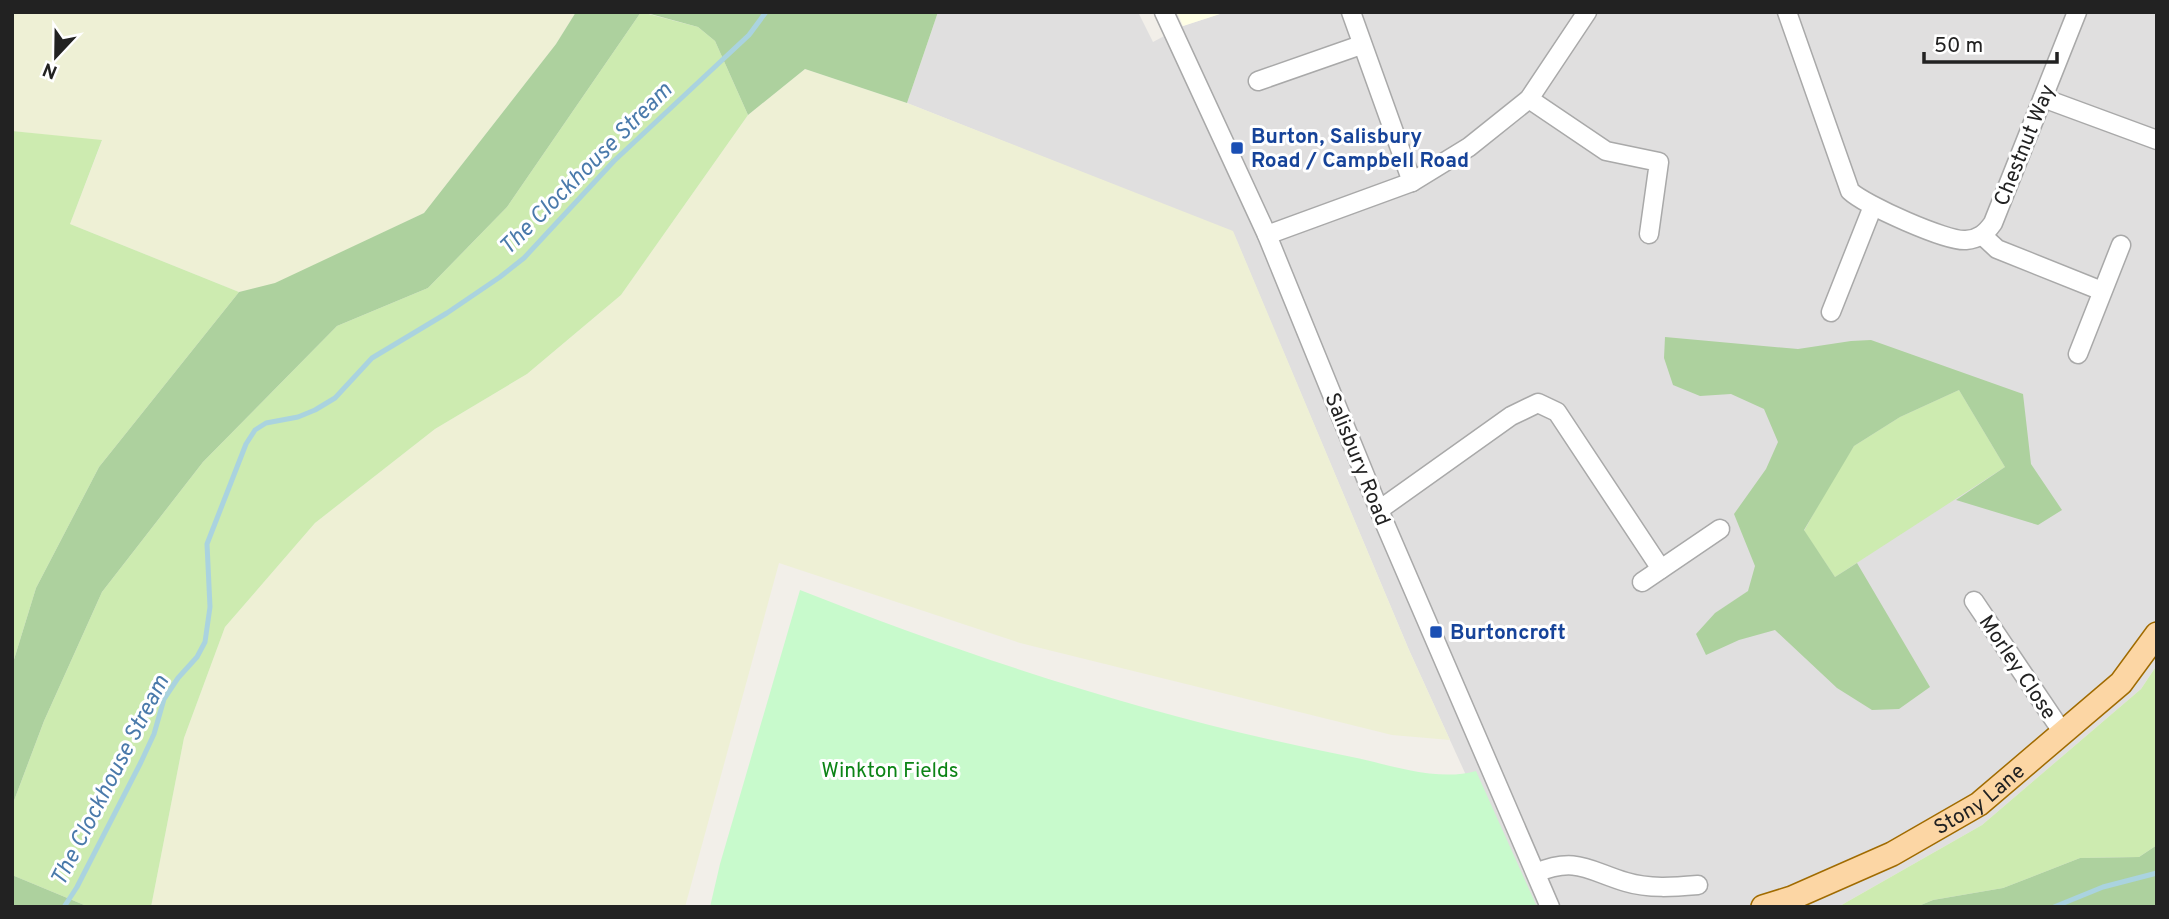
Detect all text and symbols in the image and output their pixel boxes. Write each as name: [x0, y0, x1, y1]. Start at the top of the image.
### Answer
north arrow: [21, 21, 91, 91]
scale bar: [1924, 21, 2057, 65]
text: 50 m: [1934, 33, 1983, 60]
text: N: [40, 56, 61, 84]
water label: The Clockhouse Stream: [494, 77, 679, 262]
street label: Chestnut Way: [1989, 81, 2062, 210]
place label: Burton, Salisbury Road / Campbell Road: [1251, 124, 1469, 175]
marker: Burton, Salisbury Road / Campbell Road: [1229, 140, 1245, 156]
street label: Salisbury Road: [1318, 389, 1396, 530]
street label: Morley Close: [1972, 610, 2062, 725]
place label: Burtoncroft: [1450, 620, 1566, 647]
marker: Burtoncroft: [1428, 624, 1444, 640]
water label: The Clockhouse Stream: [45, 671, 177, 891]
park label: Winkton Fields: [821, 758, 959, 785]
street label: Stony Lane: [1930, 758, 2031, 842]

